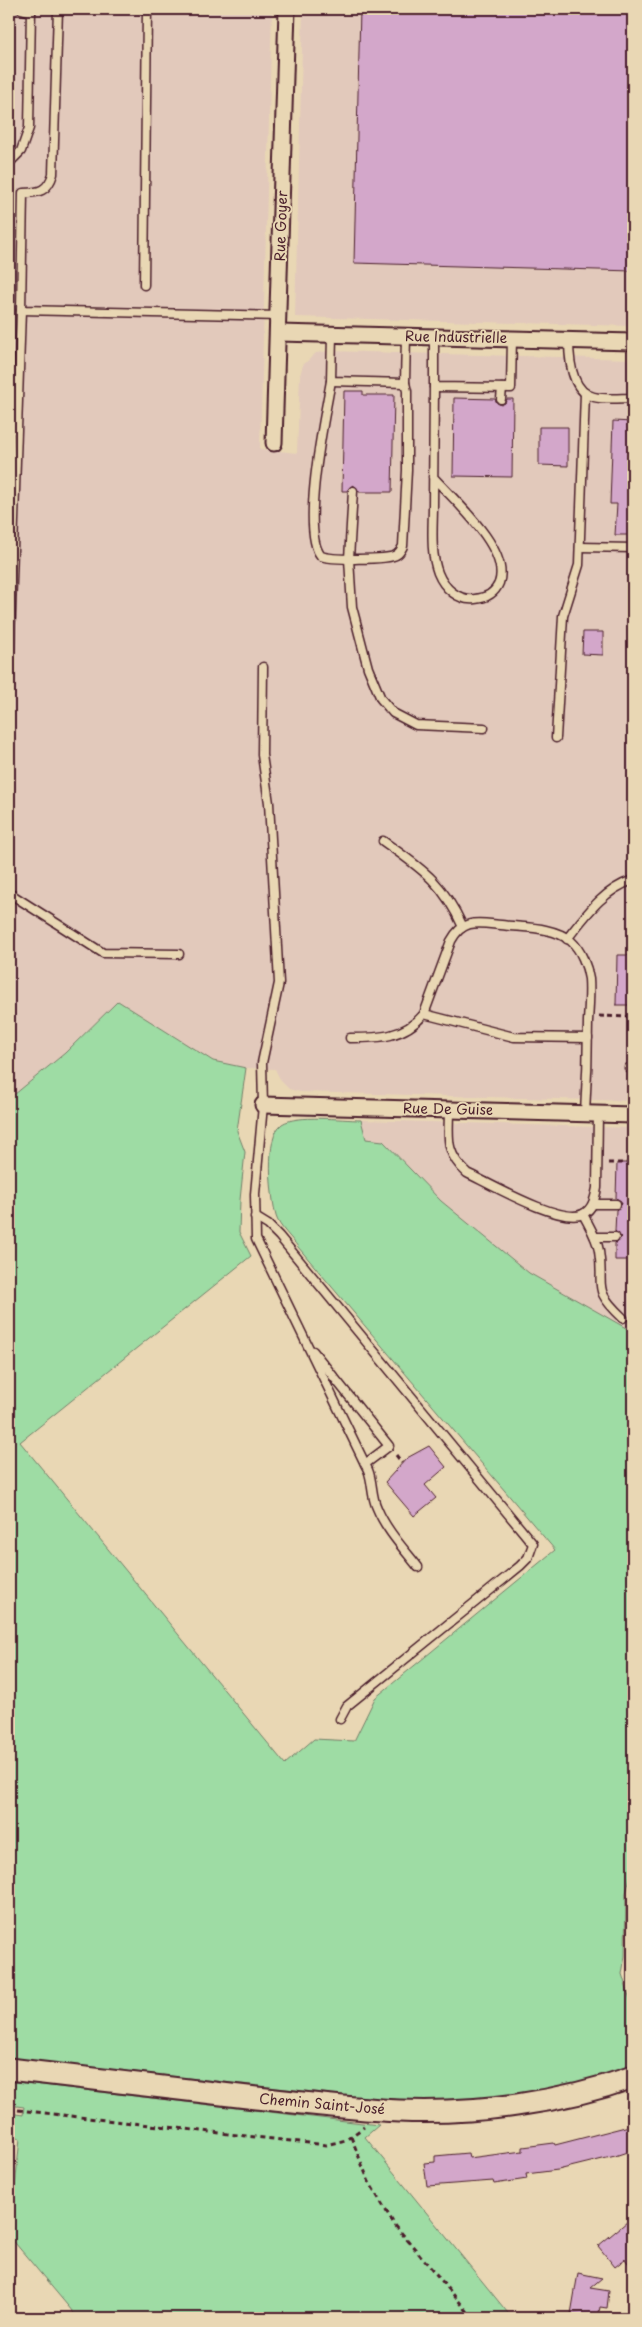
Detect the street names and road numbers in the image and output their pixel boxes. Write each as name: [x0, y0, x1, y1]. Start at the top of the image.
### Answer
street label: Rue Goyer: [269, 190, 292, 262]
street label: Rue Industrielle: [405, 325, 508, 348]
street label: Rue De Guise: [403, 1097, 493, 1120]
street label: Chemin Saint-José: [258, 2088, 386, 2119]

